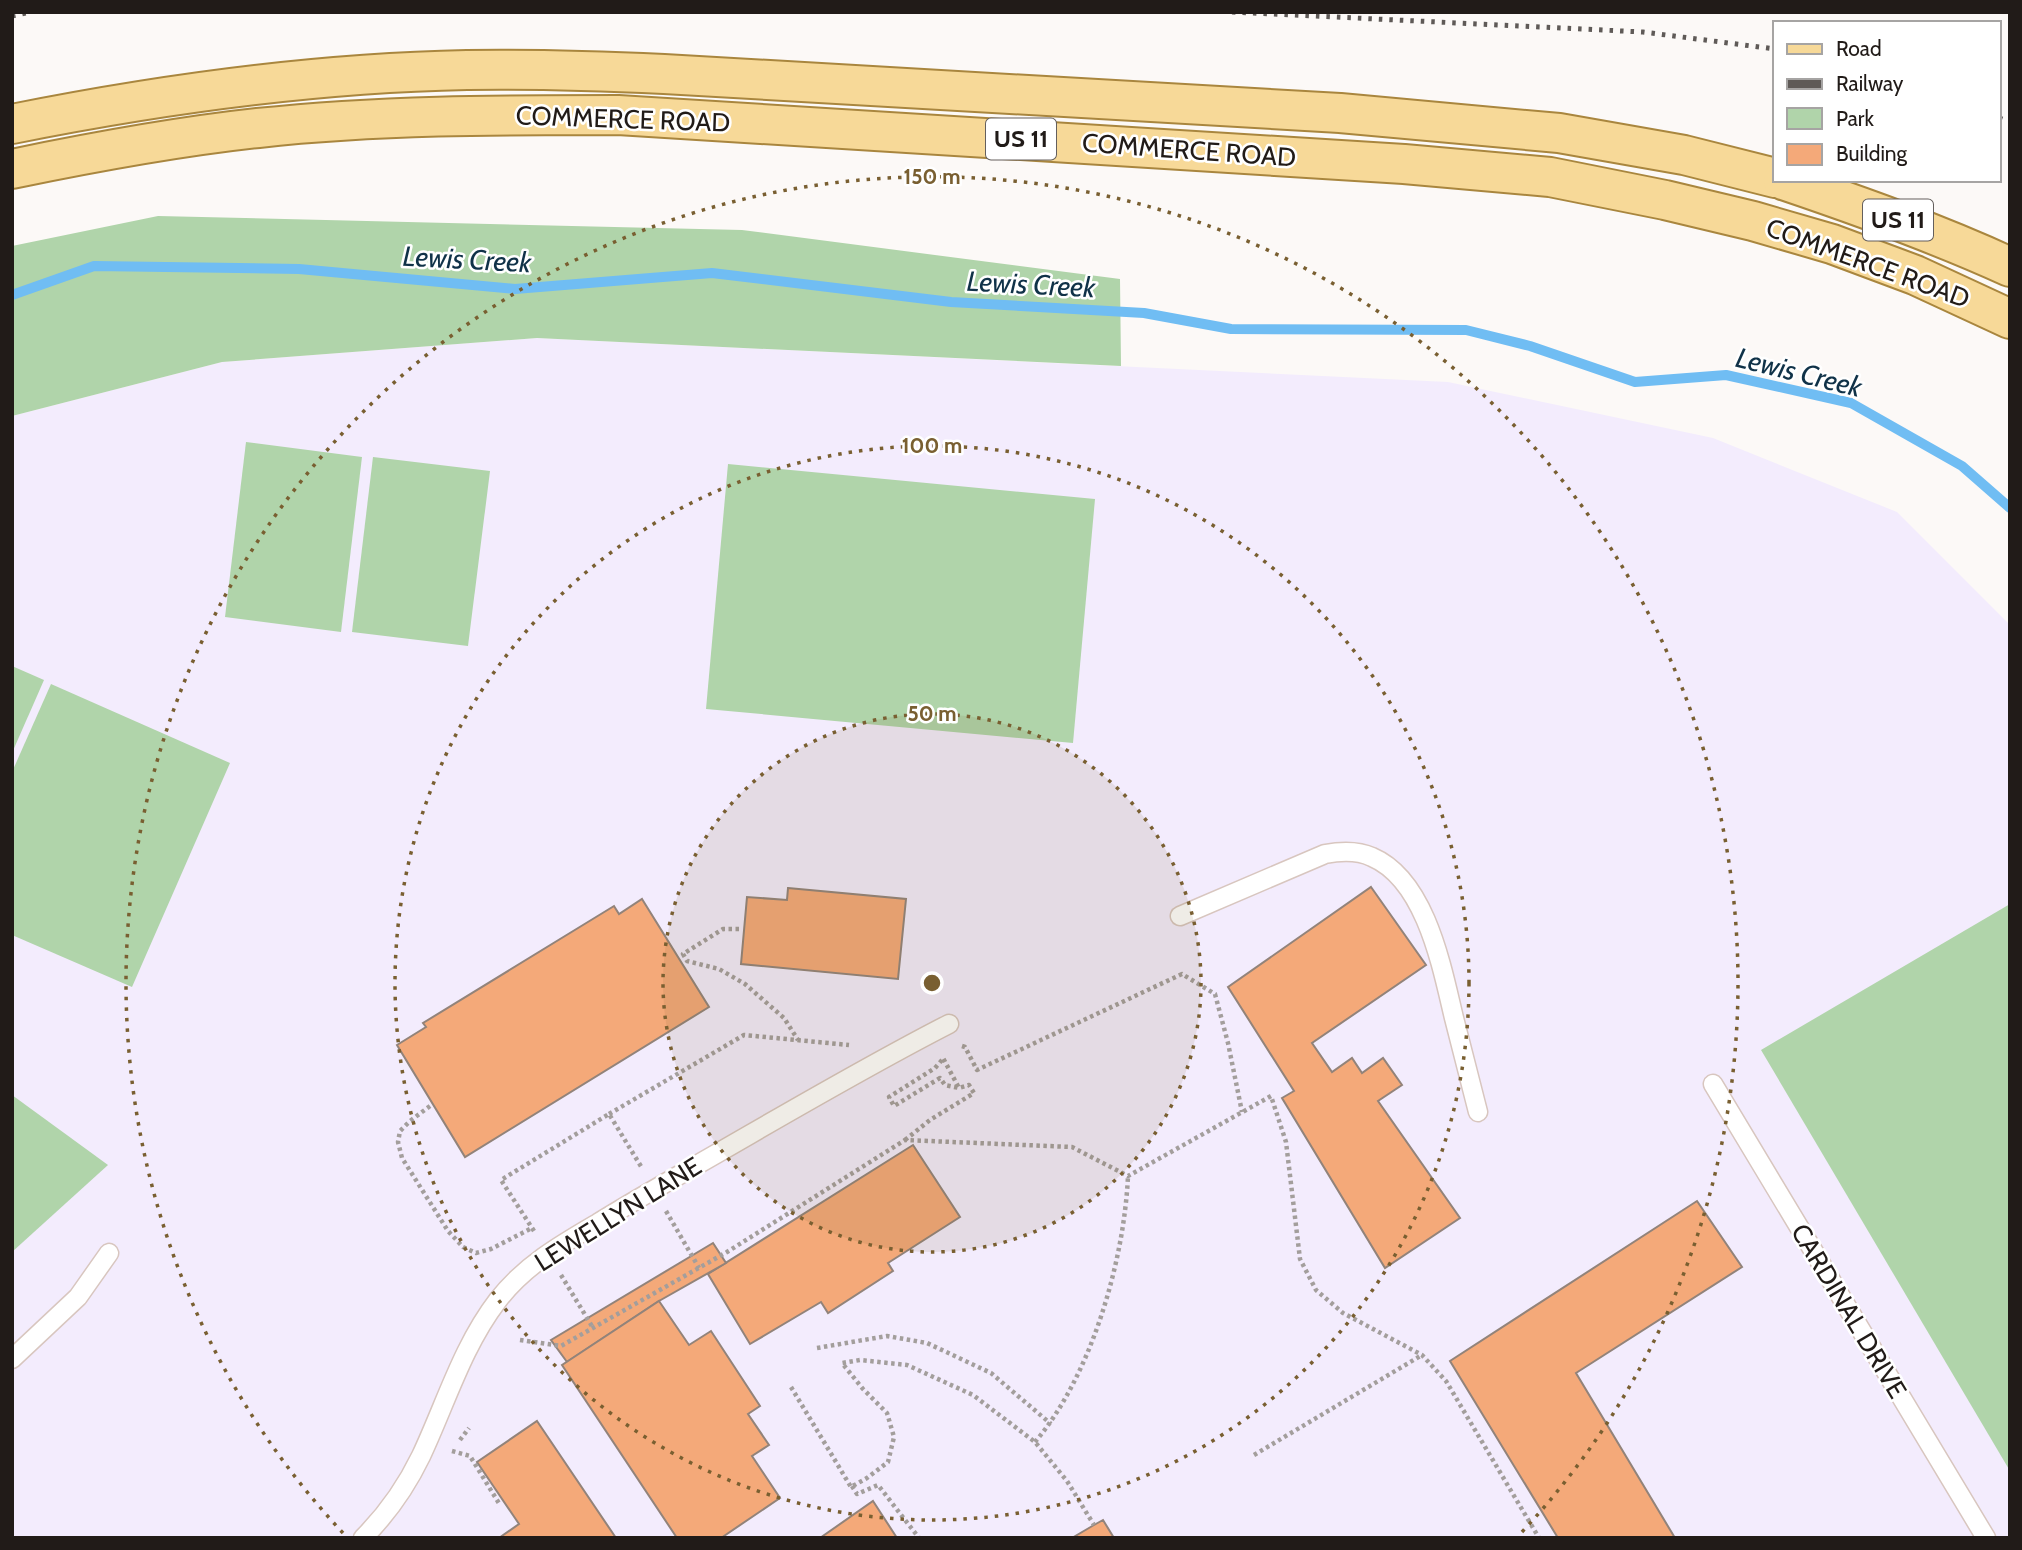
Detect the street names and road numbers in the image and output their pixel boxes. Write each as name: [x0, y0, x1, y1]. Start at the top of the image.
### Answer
street label: COMMERCE ROAD: [515, 99, 731, 139]
road number: US 11: [986, 119, 1056, 160]
street label: COMMERCE ROAD: [1081, 127, 1297, 173]
road number: US 11: [1863, 200, 1933, 240]
street label: COMMERCE ROAD: [1762, 211, 1974, 315]
street label: LEWELLYN LANE: [529, 1150, 707, 1278]
street label: CARDINAL DRIVE: [1784, 1218, 1914, 1404]

